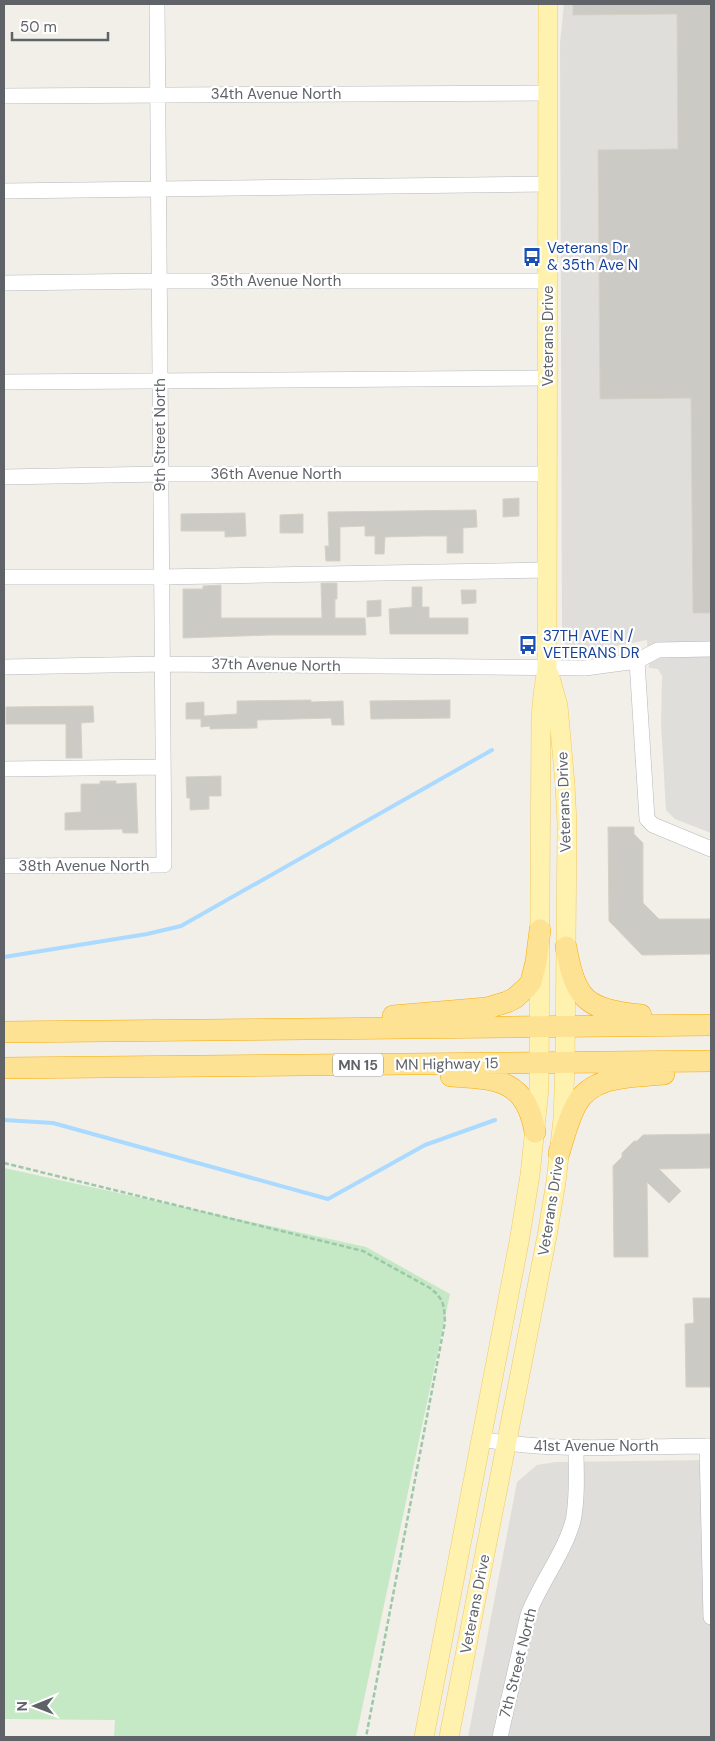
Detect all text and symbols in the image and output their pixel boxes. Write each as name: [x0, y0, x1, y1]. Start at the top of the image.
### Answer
scale bar: [12, 10, 109, 42]
text: 50 m: [20, 17, 57, 37]
street label: 34th Avenue North: [211, 84, 341, 104]
place label: Veterans Dr & 35th Ave N: [547, 238, 638, 275]
bus stop icon: Veterans Dr & 35th Ave N: [521, 246, 543, 268]
street label: 35th Avenue North: [211, 271, 341, 291]
street label: Veterans Drive: [538, 286, 558, 386]
street label: 9th Street North: [150, 378, 170, 492]
street label: 36th Avenue North: [210, 464, 342, 484]
place label: 37TH AVE N / VETERANS DR: [543, 626, 640, 663]
bus stop icon: 37TH AVE N / VETERANS DR: [517, 634, 539, 656]
street label: 37th Avenue North: [211, 654, 341, 676]
street label: Veterans Drive: [552, 751, 576, 853]
street label: 38th Avenue North: [19, 856, 149, 876]
street label: MN Highway 15: [395, 1053, 499, 1075]
road number: MN 15: [333, 1054, 383, 1076]
street label: Veterans Drive: [533, 1155, 569, 1257]
street label: 41st Avenue North: [533, 1436, 659, 1456]
street label: Veterans Drive: [456, 1553, 494, 1655]
street label: 7th Street North: [495, 1606, 541, 1720]
north arrow: [10, 1681, 60, 1731]
text: N: [13, 1701, 31, 1711]

